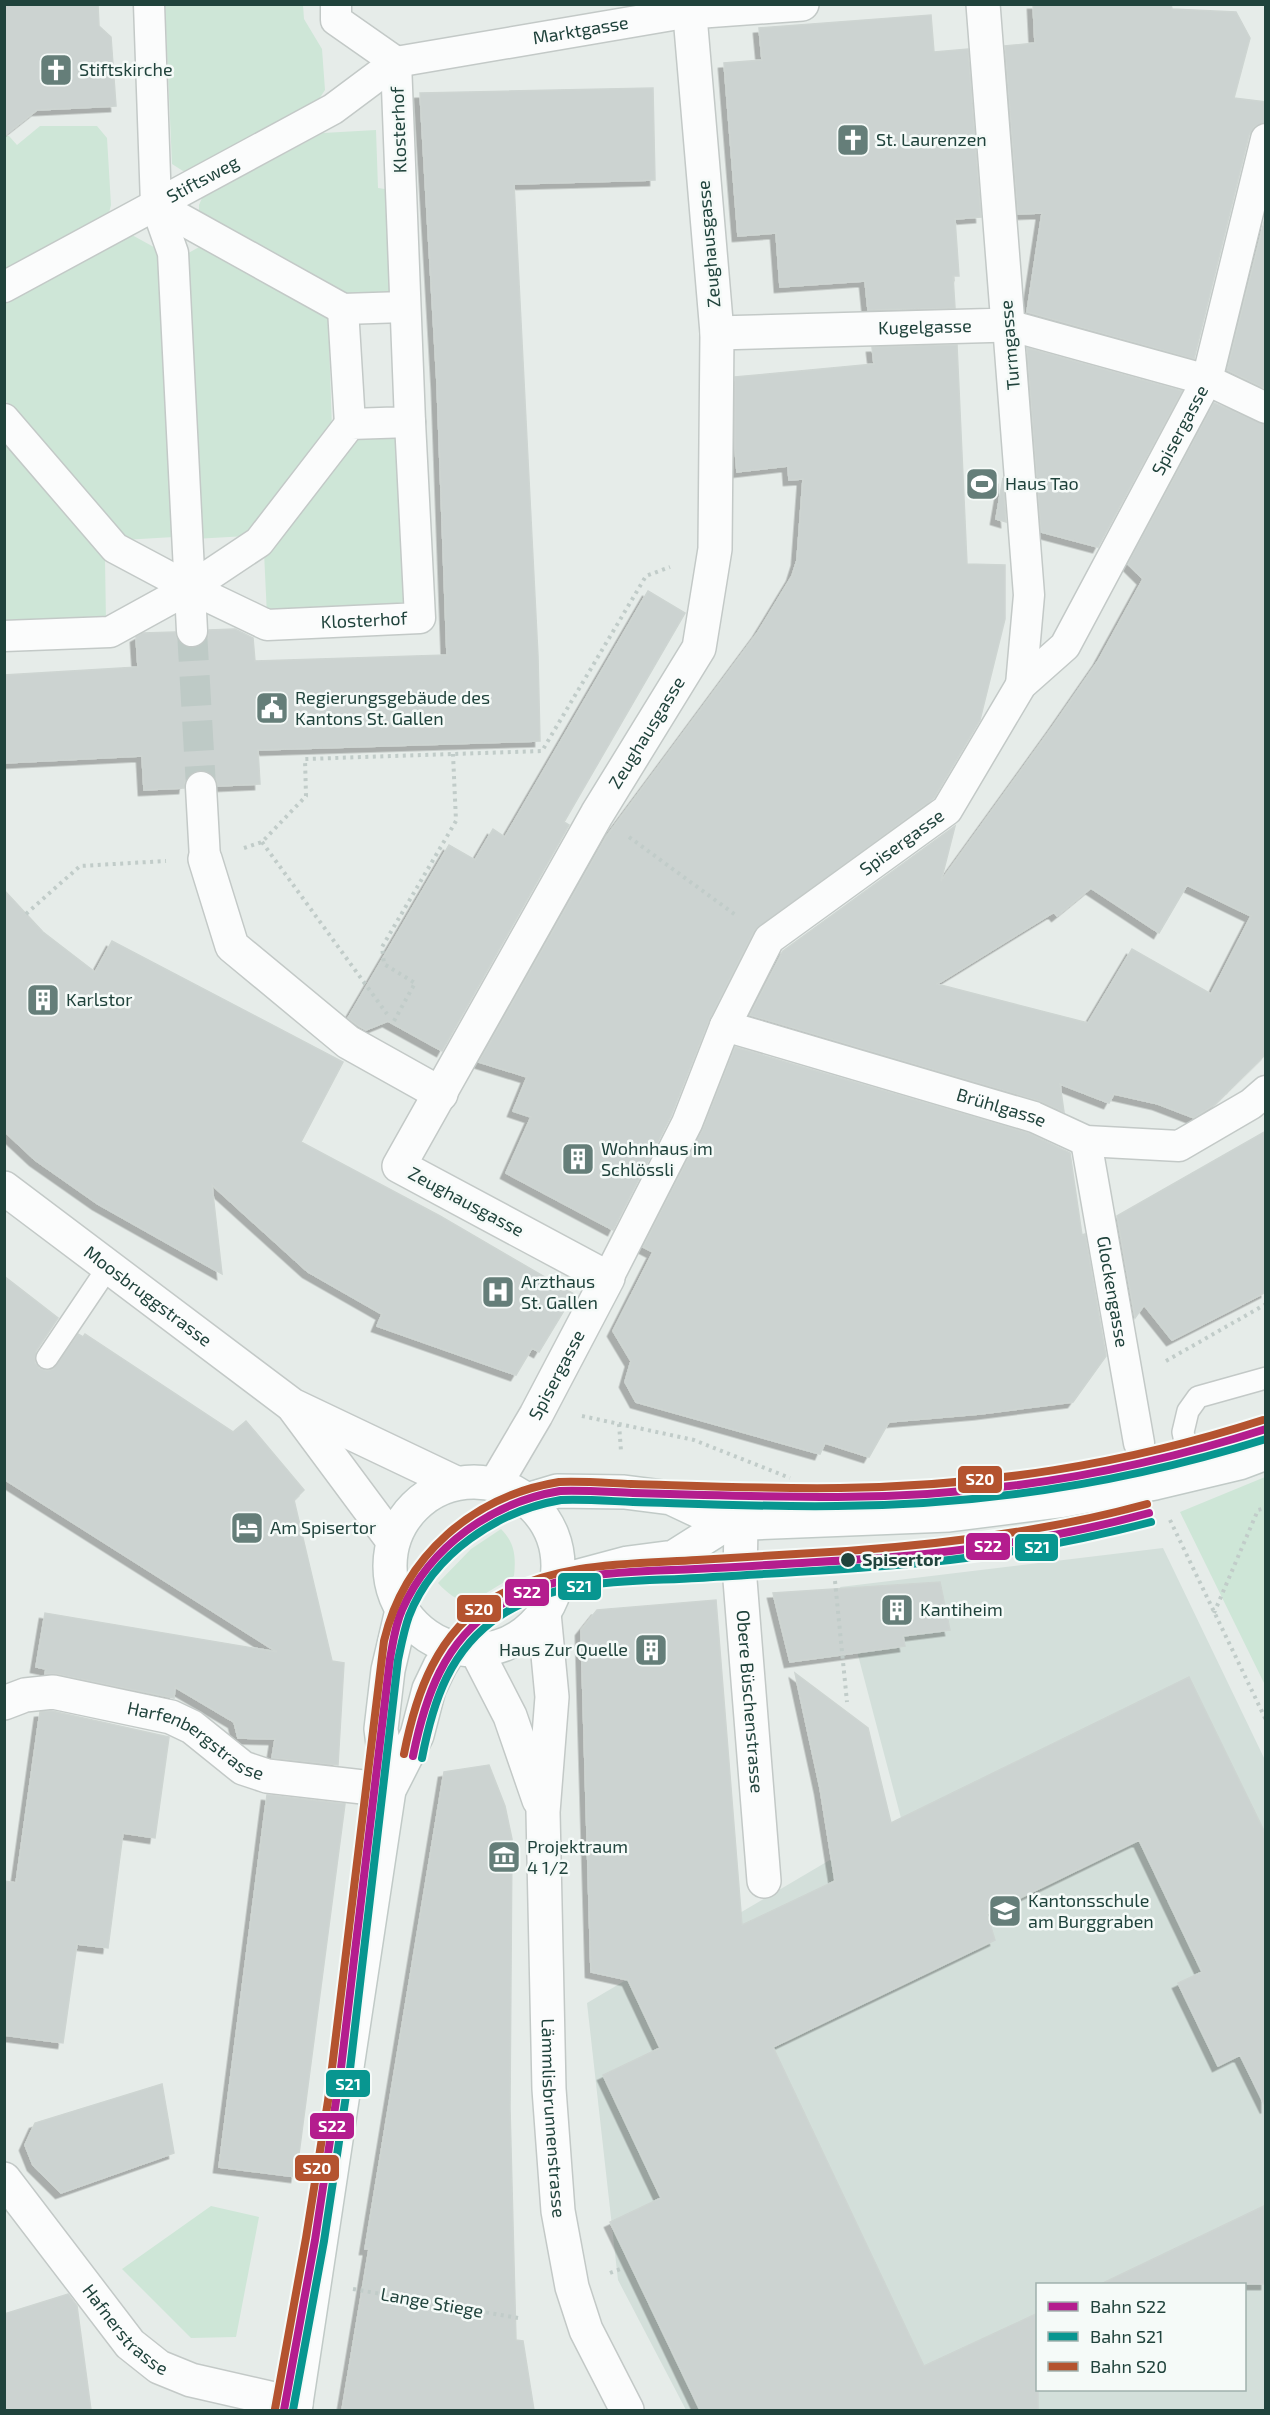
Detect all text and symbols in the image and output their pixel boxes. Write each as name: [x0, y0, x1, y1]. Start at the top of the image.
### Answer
street label: Marktgasse: [531, 11, 630, 49]
church icon: Stiftskirche: [38, 52, 74, 88]
place label: Stiftskirche: [79, 58, 173, 80]
street label: Klosterhof: [385, 85, 411, 174]
church icon: St. Laurenzen: [835, 122, 871, 158]
place label: St. Laurenzen: [876, 128, 987, 150]
street label: Stiftsweg: [162, 150, 242, 207]
street label: Zeughausgasse: [691, 180, 725, 309]
street label: Turmgasse: [994, 299, 1024, 391]
street label: Kugelgasse: [878, 314, 972, 339]
street label: Spisergasse: [1146, 381, 1212, 479]
sports icon: Haus Tao: [964, 466, 1000, 502]
place label: Haus Tao: [1005, 472, 1079, 494]
street label: Klosterhof: [320, 607, 409, 633]
street label: Zeughausgasse: [603, 672, 689, 792]
place label: Regierungsgebäude des Kantons St. Gallen: [295, 686, 490, 729]
public building icon: Regierungsgebäude des Kantons St. Gallen: [254, 690, 290, 726]
street label: Spisergasse: [855, 804, 948, 880]
building icon: Karlstor: [25, 982, 61, 1018]
place label: Karlstor: [66, 988, 133, 1010]
street label: Brühlgasse: [954, 1083, 1050, 1131]
place label: Wohnhaus im Schlössli: [601, 1137, 713, 1180]
building icon: Wohnhaus im Schlössli: [560, 1141, 596, 1177]
street label: Zeughausgasse: [405, 1161, 528, 1241]
street label: Glockengasse: [1093, 1234, 1134, 1349]
street label: Moosbruggstrasse: [80, 1240, 217, 1351]
place label: Arzthaus St. Gallen: [521, 1270, 598, 1313]
hospital icon: Arzthaus St. Gallen: [480, 1274, 516, 1310]
street label: Spisergasse: [523, 1326, 589, 1423]
line badge: S20: [957, 1465, 1003, 1494]
text: S20: [966, 1469, 994, 1488]
hotel icon: Am Spisertor: [229, 1510, 265, 1546]
place label: Am Spisertor: [270, 1516, 376, 1538]
line badge: S22: [965, 1532, 1011, 1561]
line badge: S21: [1014, 1533, 1059, 1562]
text: S22: [974, 1536, 1002, 1555]
text: S21: [1024, 1537, 1050, 1556]
place label: Spisertor: [862, 1548, 942, 1570]
marker: Spisertor: [839, 1551, 857, 1569]
line badge: S21: [557, 1572, 602, 1601]
text: S21: [566, 1576, 592, 1595]
line badge: S22: [504, 1578, 550, 1607]
text: S22: [513, 1582, 541, 1601]
building icon: Kantiheim: [879, 1592, 915, 1628]
line badge: S20: [456, 1594, 502, 1623]
place label: Kantiheim: [920, 1598, 1003, 1620]
text: S20: [465, 1599, 493, 1618]
street label: Obere Büschenstrasse: [732, 1609, 769, 1794]
building icon: Haus Zur Quelle: [633, 1632, 669, 1668]
place label: Haus Zur Quelle: [499, 1638, 628, 1660]
street label: Harfenbergstrasse: [126, 1696, 267, 1784]
place label: Projektraum 4 1/2: [527, 1835, 628, 1878]
museum icon: Projektraum 4 1/2: [486, 1839, 522, 1875]
place label: Kantonsschule am Burggraben: [1028, 1889, 1154, 1932]
school or university icon: Kantonsschule am Burggraben: [987, 1893, 1023, 1929]
street label: Lämmlisbrunnenstrasse: [537, 2018, 571, 2219]
line badge: S21: [325, 2069, 371, 2098]
text: S21: [335, 2074, 361, 2093]
line badge: S22: [309, 2112, 355, 2140]
text: S22: [318, 2116, 346, 2135]
line badge: S20: [294, 2154, 340, 2182]
text: S20: [303, 2158, 331, 2177]
street label: Hafnerstrasse: [78, 2279, 171, 2379]
street label: Lange Stiege: [379, 2282, 485, 2322]
legend: [1036, 2283, 1246, 2391]
text: Bahn S22: [1090, 2295, 1166, 2317]
text: Bahn S21: [1090, 2325, 1163, 2347]
text: Bahn S20: [1090, 2355, 1167, 2377]

